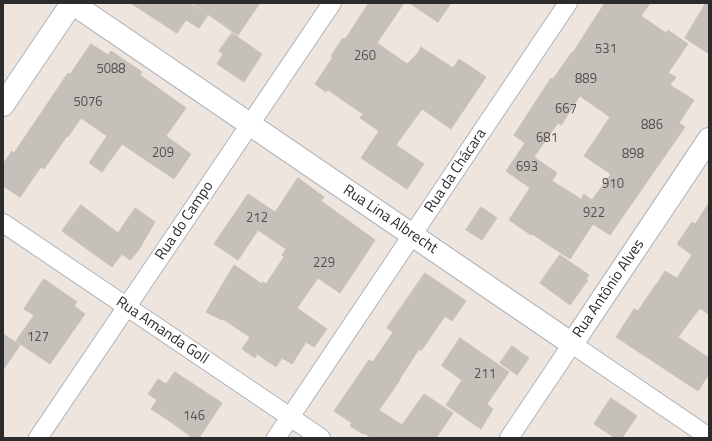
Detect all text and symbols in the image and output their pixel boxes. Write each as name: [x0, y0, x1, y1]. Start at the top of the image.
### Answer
house number: 531: [595, 42, 617, 58]
house number: 260: [354, 49, 376, 65]
house number: 5088: [96, 62, 126, 78]
house number: 889: [575, 72, 597, 88]
house number: 5076: [73, 95, 103, 111]
house number: 667: [555, 102, 577, 118]
house number: 886: [641, 118, 663, 134]
street label: Rua da Chácara: [421, 126, 491, 216]
house number: 681: [536, 131, 558, 147]
house number: 209: [152, 146, 174, 162]
house number: 898: [622, 147, 644, 163]
house number: 693: [516, 160, 538, 176]
house number: 910: [602, 177, 624, 193]
street label: Rua do Campo: [152, 178, 218, 264]
street label: Rua Lina Albrecht: [339, 182, 441, 258]
house number: 922: [583, 206, 605, 222]
house number: 212: [246, 211, 268, 227]
street label: Rua Antônio Alves: [569, 236, 649, 342]
house number: 229: [313, 256, 335, 272]
street label: Rua Amanda Goll: [112, 293, 212, 369]
house number: 127: [27, 330, 49, 346]
house number: 211: [474, 367, 496, 383]
house number: 146: [183, 409, 205, 425]

